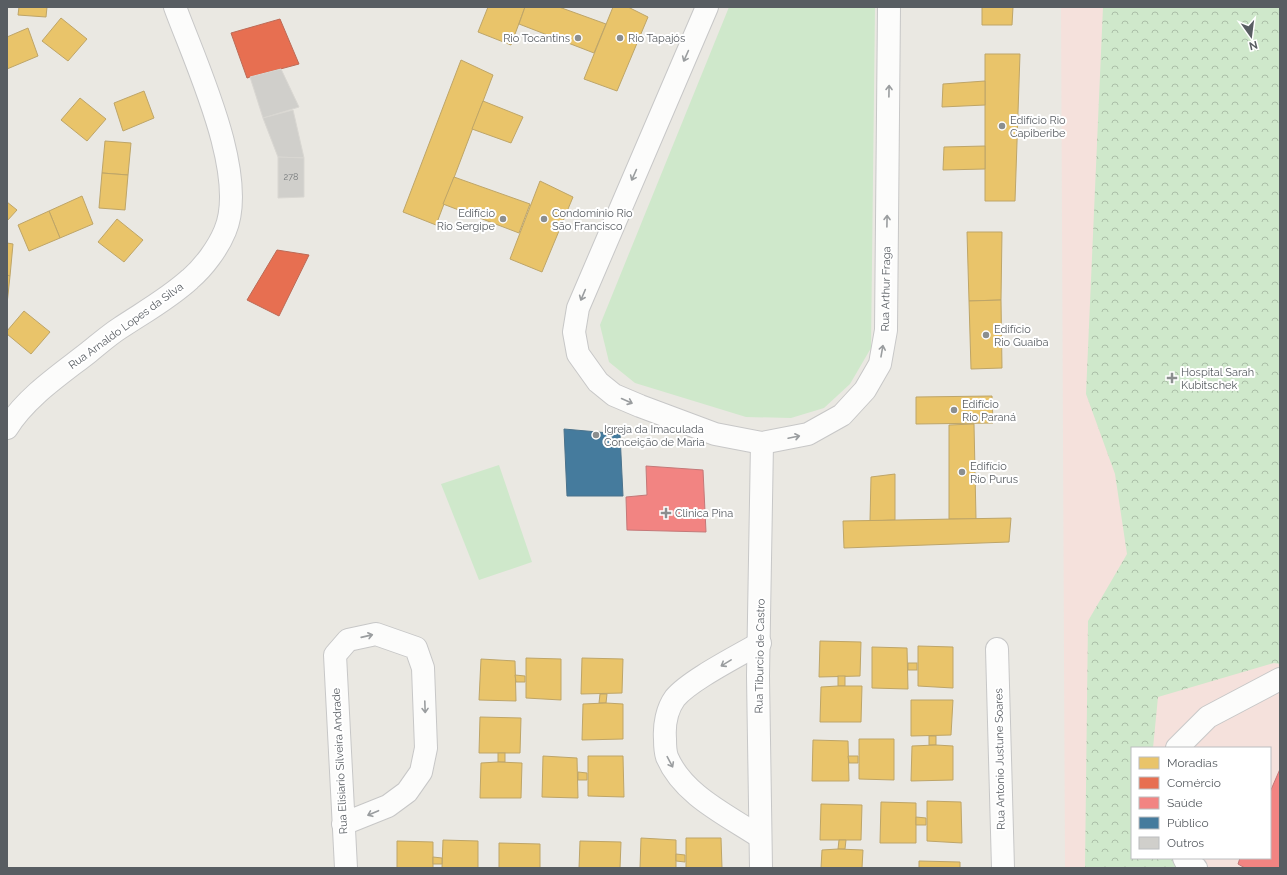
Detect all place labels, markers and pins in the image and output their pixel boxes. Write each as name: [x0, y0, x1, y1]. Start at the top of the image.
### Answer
place label: Rio Tocantins: [503, 32, 570, 45]
place label: Rio Tapajós: [628, 32, 685, 45]
marker: Rio Tocantins: [573, 33, 583, 43]
marker: Rio Tapajós: [615, 33, 625, 43]
place label: Edifício Rio Capiberibe: [1010, 114, 1066, 140]
marker: Edifício Rio Capiberibe: [997, 121, 1007, 131]
place label: Edifício Rio Sergipe: [437, 207, 496, 233]
place label: Condomínio Rio São Francisco: [552, 207, 633, 233]
marker: Edifício Rio Sergipe: [498, 214, 508, 224]
marker: Condomínio Rio São Francisco: [539, 214, 549, 224]
place label: Edifício Rio Guaíba: [994, 323, 1048, 349]
marker: Edifício Rio Guaíba: [981, 330, 991, 340]
place label: Hospital Sarah Kubitschek: [1181, 366, 1254, 392]
marker: Hospital Sarah Kubitschek: [1166, 372, 1178, 384]
place label: Edifício Rio Paraná: [962, 398, 1016, 424]
marker: Edifício Rio Paraná: [949, 405, 959, 415]
place label: Igreja da Imaculada Conceição de Maria: [604, 423, 705, 449]
marker: Igreja da Imaculada Conceição de Maria: [591, 430, 601, 440]
place label: Edifício Rio Purus: [970, 460, 1018, 486]
marker: Edifício Rio Purus: [957, 467, 967, 477]
marker: Clinica Pina: [660, 507, 672, 519]
place label: Clinica Pina: [675, 507, 733, 520]

